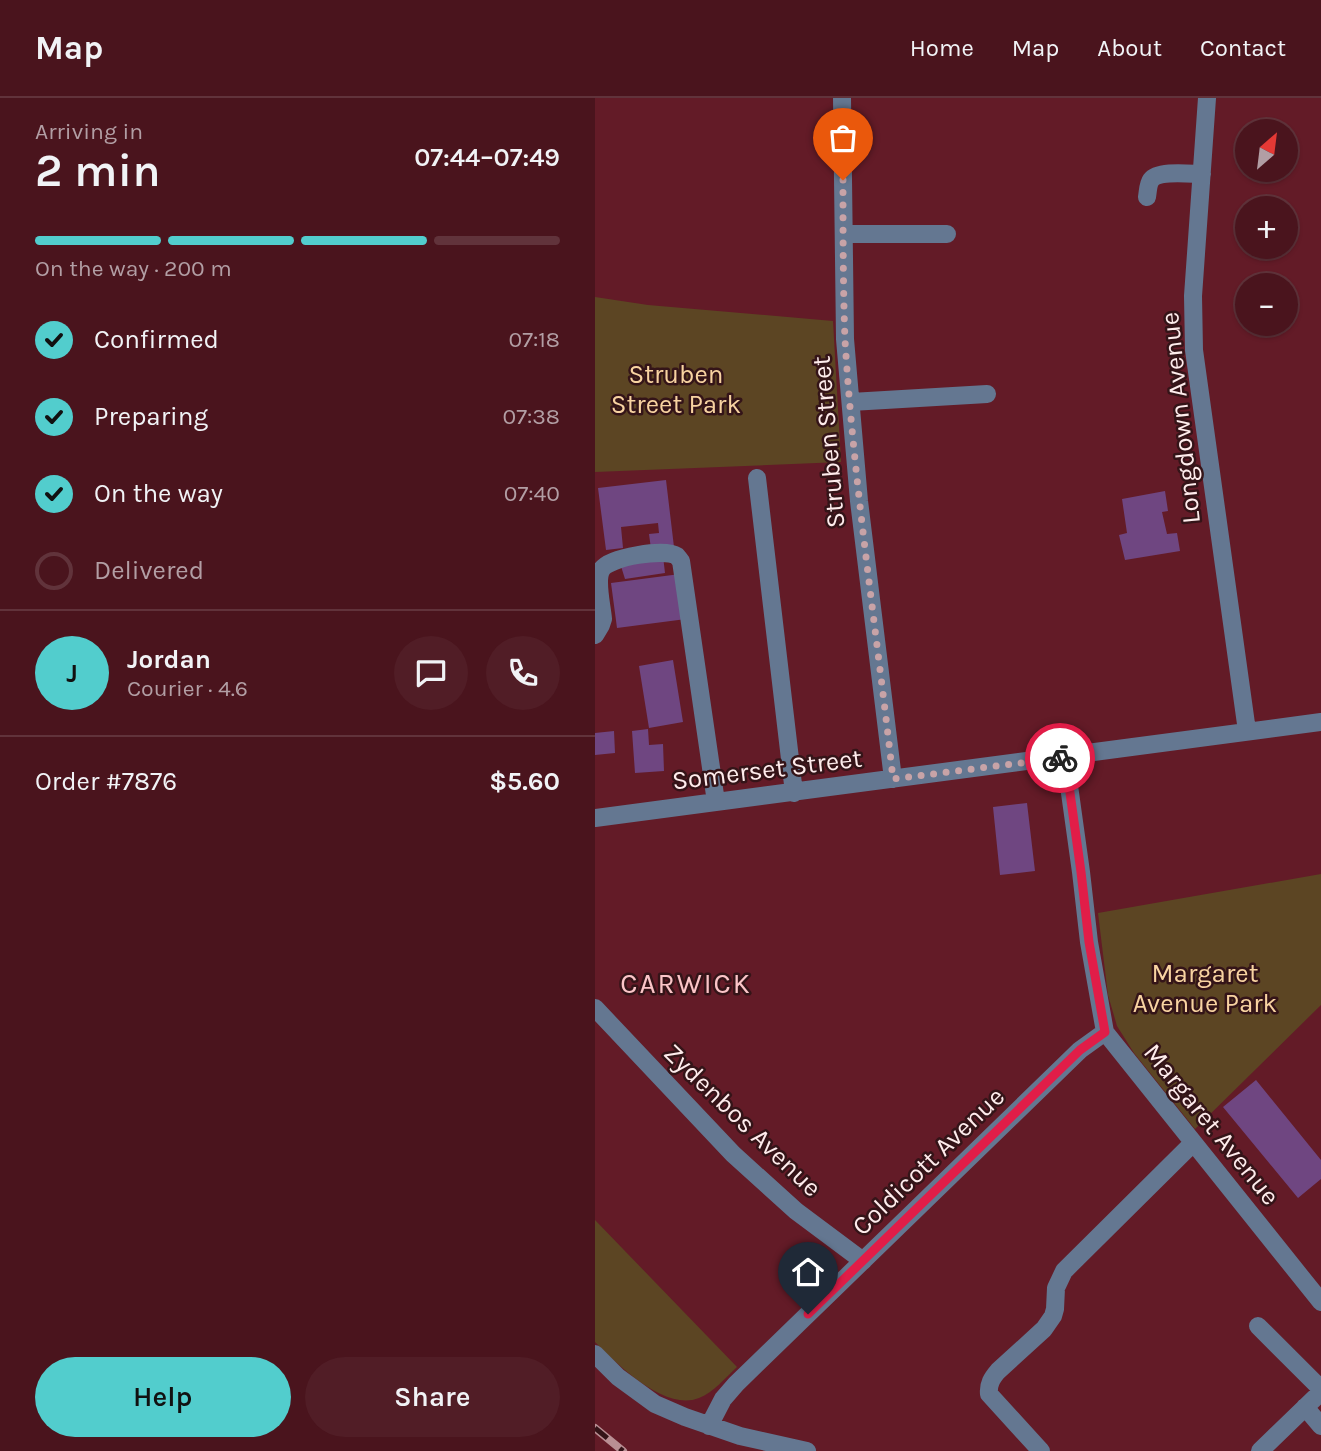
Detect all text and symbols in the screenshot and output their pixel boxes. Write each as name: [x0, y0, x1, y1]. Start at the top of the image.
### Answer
text: Map: [35, 29, 103, 67]
text: Home: [910, 34, 974, 62]
text: Map: [1012, 34, 1059, 62]
text: About: [1097, 34, 1162, 62]
text: Contact: [1200, 34, 1286, 62]
pin: [813, 108, 873, 180]
text: Arriving in: [35, 118, 143, 145]
icon: bag: [824, 119, 862, 157]
north arrow: [1235, 119, 1299, 182]
map controls: [1235, 119, 1298, 336]
text: 07:44–07:49: [414, 142, 560, 173]
text: 2 min: [35, 144, 161, 198]
button: +: [1235, 196, 1298, 259]
text: On the way · 200 m: [35, 255, 232, 282]
button: −: [1235, 273, 1298, 336]
street label: Longdown Avenue: [1154, 311, 1207, 525]
icon: check: [35, 321, 73, 359]
text: Confirmed: [94, 324, 219, 355]
text: 07:18: [509, 326, 560, 353]
street label: Struben Street: [806, 354, 851, 529]
park label: Struben Street Park: [611, 359, 741, 420]
icon: check: [35, 398, 73, 436]
text: Preparing: [94, 401, 208, 432]
text: 07:38: [503, 403, 560, 430]
icon: check: [35, 475, 73, 513]
text: On the way: [94, 478, 223, 509]
text: 07:40: [504, 480, 560, 507]
text: Delivered: [94, 555, 204, 586]
button: chat: [394, 636, 468, 710]
button: phone: [486, 636, 560, 710]
text: Jordan: [127, 644, 211, 675]
text: J: [66, 658, 78, 689]
text: Courier · 4.6: [127, 675, 248, 702]
courier: [1025, 723, 1095, 793]
icon: bike: [1041, 739, 1079, 777]
street label: Somerset Street: [670, 742, 864, 797]
text: Order #7876: [35, 766, 177, 797]
text: $5.60: [489, 766, 560, 797]
park label: Margaret Avenue Park: [1133, 958, 1277, 1019]
district label: CARWICK: [620, 967, 752, 1000]
street label: Zydenbos Avenue: [657, 1037, 828, 1203]
street label: Margaret Avenue: [1137, 1037, 1286, 1211]
street label: Coldicott Avenue: [846, 1081, 1011, 1242]
pin: [778, 1242, 838, 1314]
icon: home: [789, 1253, 827, 1291]
button: Help: [35, 1357, 291, 1437]
button: Share: [305, 1357, 560, 1437]

